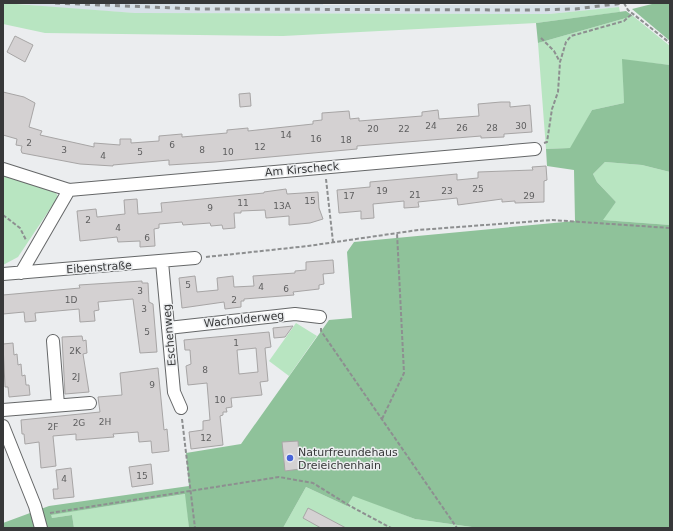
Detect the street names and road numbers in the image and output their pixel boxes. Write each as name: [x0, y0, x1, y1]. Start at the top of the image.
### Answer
street label: Am Kirscheck: [264, 160, 340, 179]
street label: Eibenstraße: [66, 259, 133, 276]
street label: Eschenweg: [160, 303, 179, 366]
street label: Wacholderweg: [203, 309, 285, 330]

